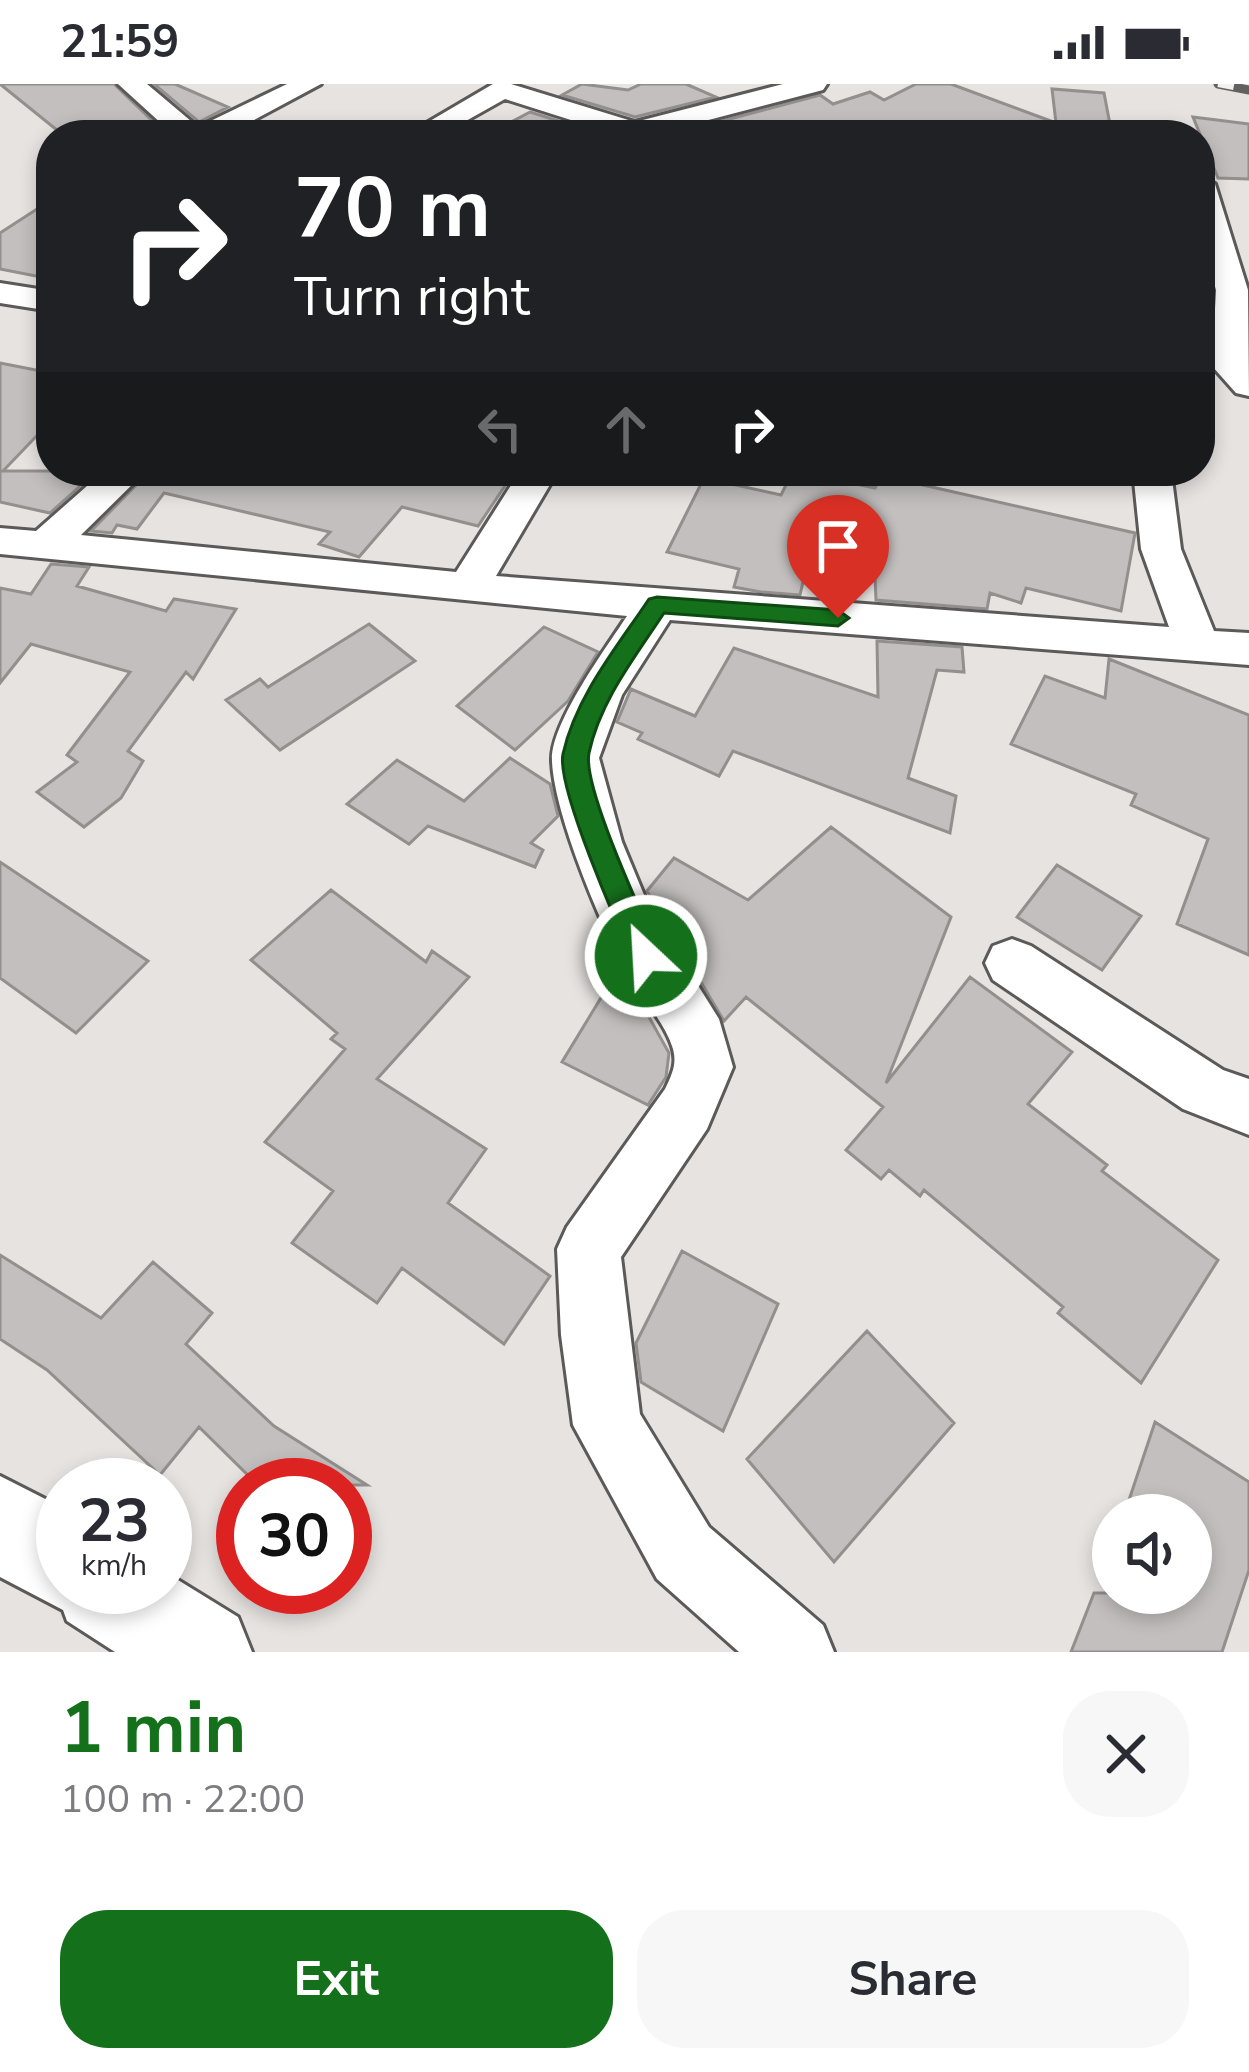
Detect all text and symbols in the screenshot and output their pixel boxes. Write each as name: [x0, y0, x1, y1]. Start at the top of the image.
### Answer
text: 21:59: [60, 12, 179, 73]
text: 70 m: [294, 151, 491, 266]
icon: right: [96, 168, 252, 324]
text: Turn right: [294, 260, 530, 334]
icon: left: [467, 396, 533, 462]
icon: ahead: [593, 396, 659, 462]
icon: right: [719, 396, 785, 462]
pin: [787, 495, 889, 618]
icon: arrive: [805, 513, 871, 579]
position arrow: [583, 893, 709, 1019]
speed limit sign: 30: [216, 1458, 372, 1614]
text: 23: [78, 1480, 150, 1562]
map controls: [1092, 1494, 1212, 1614]
button: sound: [1092, 1494, 1212, 1614]
text: km/h: [81, 1545, 147, 1586]
text: 1 min: [60, 1679, 246, 1777]
button: close: [1063, 1691, 1189, 1817]
text: 100 m · 22:00: [60, 1773, 305, 1826]
button: Exit: [60, 1910, 613, 2048]
button: Share: [637, 1910, 1189, 2048]

